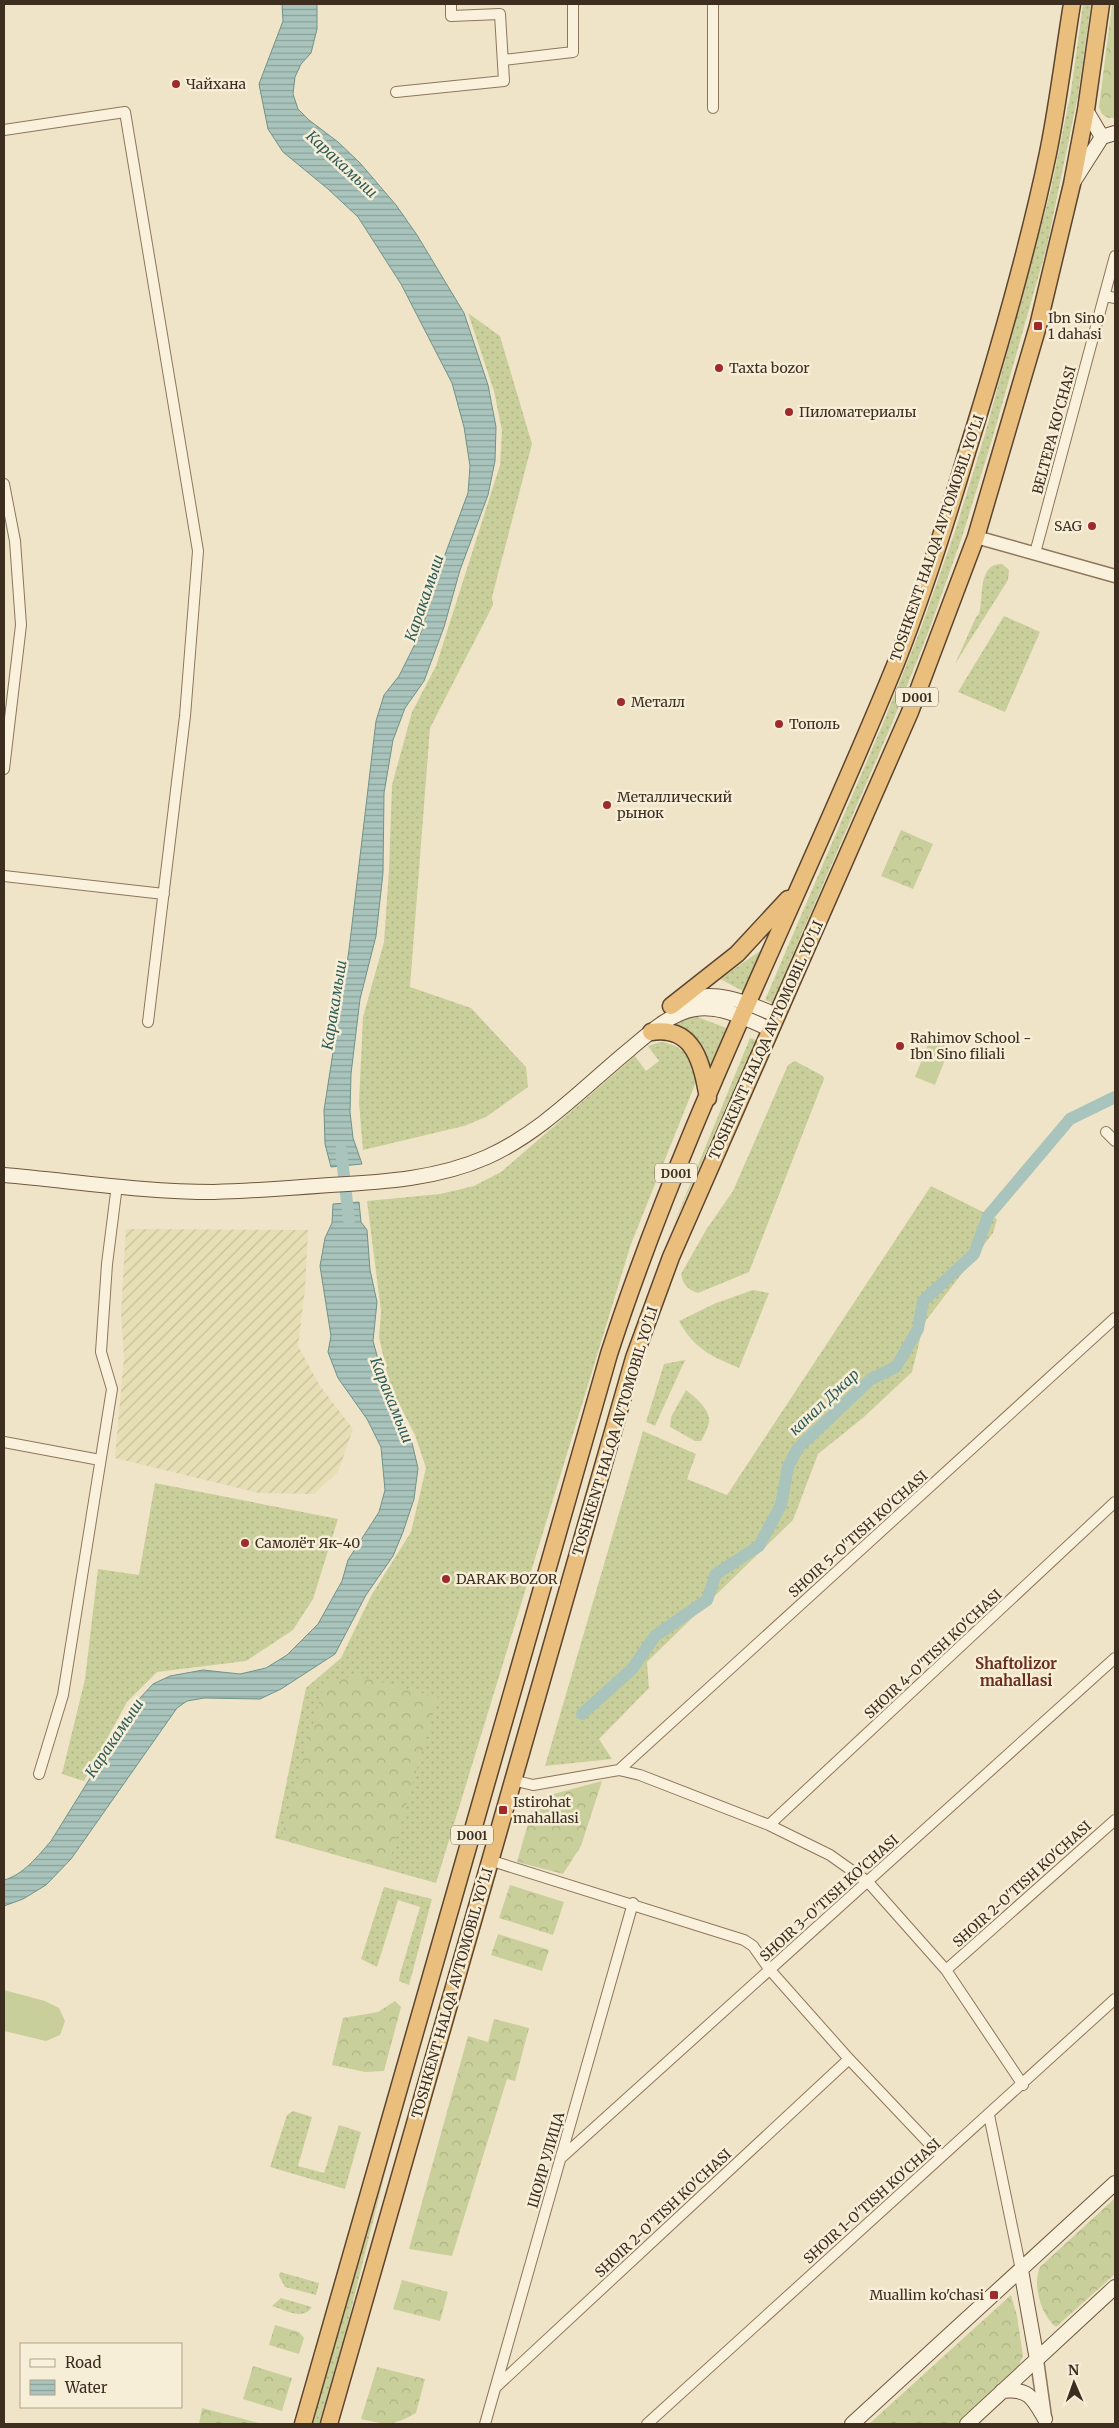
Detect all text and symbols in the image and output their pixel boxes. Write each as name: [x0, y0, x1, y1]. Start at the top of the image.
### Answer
place label: Чайхана: [186, 75, 247, 93]
marker: Чайхана: [170, 78, 182, 90]
water label: Каракамыш: [302, 126, 382, 202]
place label: Ibn Sino 1 dahasi: [1048, 309, 1104, 343]
marker: Ibn Sino 1 dahasi: [1032, 320, 1044, 332]
place label: Taxta bozor: [729, 359, 810, 377]
marker: Taxta bozor: [713, 362, 725, 374]
street label: BELTEPA KO'CHASI: [1028, 364, 1080, 496]
place label: Пиломатериалы: [799, 403, 917, 421]
marker: Пиломатериалы: [783, 406, 795, 418]
street label: TOSHKENT HALQA AVTOMOBIL YO'LI: [886, 412, 988, 664]
place label: SAG: [1054, 517, 1082, 535]
marker: SAG: [1086, 520, 1098, 532]
water label: Каракамыш: [400, 552, 448, 644]
road number: D001: [896, 688, 938, 706]
place label: Металл: [631, 693, 685, 711]
marker: Металл: [615, 696, 627, 708]
place label: Тополь: [789, 715, 840, 733]
marker: Тополь: [773, 718, 785, 730]
place label: Металлический рынок: [617, 788, 733, 822]
marker: Металлический рынок: [601, 799, 613, 811]
street label: TOSHKENT HALQA AVTOMOBIL YO'LI: [705, 918, 827, 1162]
water label: Каракамыш: [318, 959, 350, 1051]
place label: Rahimov School - Ibn Sino filiali: [910, 1029, 1031, 1063]
marker: Rahimov School - Ibn Sino filiali: [894, 1040, 906, 1052]
road number: D001: [655, 1164, 697, 1182]
street label: TOSHKENT HALQA AVTOMOBIL YO'LI: [568, 1304, 662, 1558]
water label: Каракамыш: [366, 1354, 418, 1446]
water label: канал Джар: [785, 1365, 863, 1439]
street label: SHOIR 5-O'TISH KO'CHASI: [785, 1467, 931, 1601]
place label: Самолёт Як-40: [255, 1534, 360, 1552]
marker: Самолёт Як-40: [239, 1537, 251, 1549]
place label: DARAK BOZOR: [456, 1570, 558, 1588]
marker: DARAK BOZOR: [440, 1573, 452, 1585]
street label: SHOIR 4-O'TISH KO'CHASI: [861, 1586, 1005, 1722]
district label: Shaftolizor mahallasi: [975, 1654, 1057, 1690]
water label: Каракамыш: [81, 1695, 147, 1781]
place label: Istirohat mahallasi: [513, 1793, 579, 1827]
marker: Istirohat mahallasi: [497, 1804, 509, 1816]
street label: SHOIR 2-O'TISH KO'CHASI: [949, 1817, 1095, 1951]
road number: D001: [451, 1826, 493, 1844]
street label: SHOIR 3-O'TISH KO'CHASI: [756, 1831, 902, 1965]
street label: TOSHKENT HALQA AVTOMOBIL YO'LI: [408, 1866, 496, 2120]
street label: ШОИР УЛИЦА: [524, 2110, 568, 2210]
street label: SHOIR 1-O'TISH KO'CHASI: [800, 2135, 944, 2267]
street label: SHOIR 2-O'TISH KO'CHASI: [591, 2145, 735, 2281]
place label: Muallim ko'chasi: [870, 2286, 984, 2304]
marker: Muallim ko'chasi: [988, 2289, 1000, 2301]
legend: [20, 2343, 182, 2408]
text: Road: [65, 2353, 101, 2372]
north arrow: [1049, 2358, 1099, 2408]
text: N: [1068, 2361, 1079, 2379]
text: Water: [64, 2378, 108, 2397]

